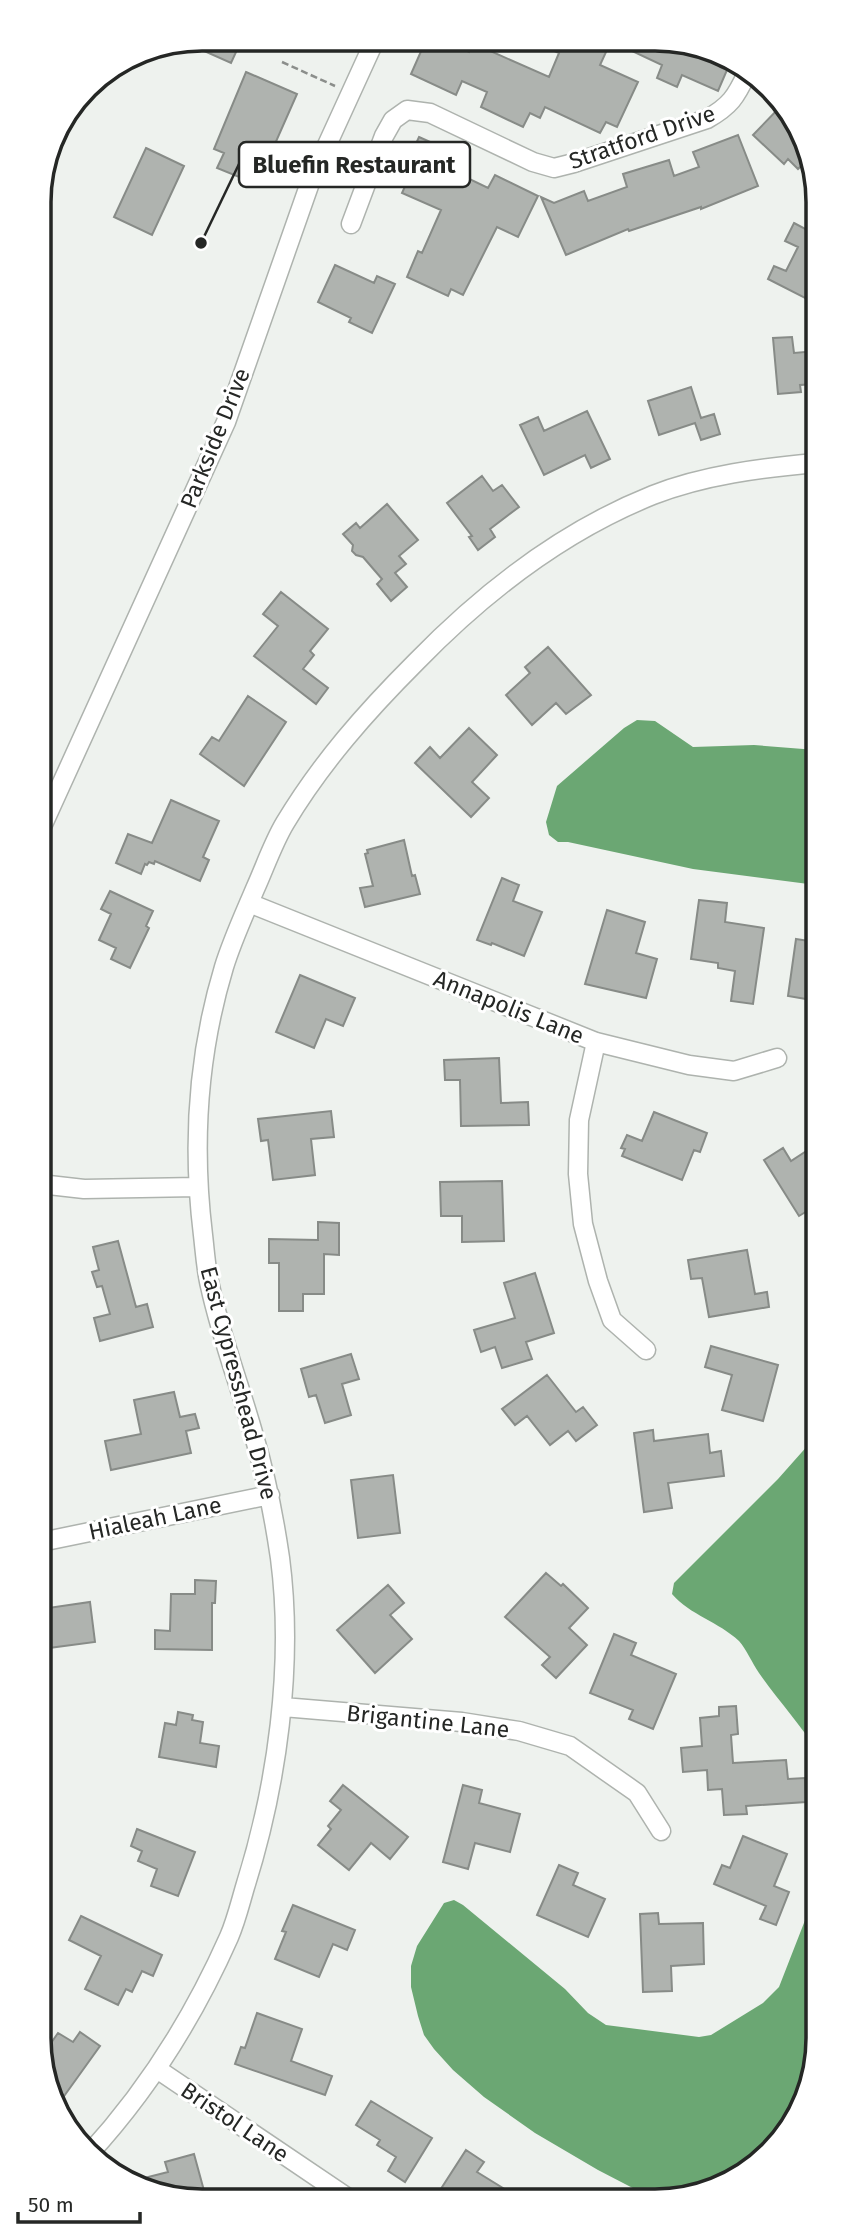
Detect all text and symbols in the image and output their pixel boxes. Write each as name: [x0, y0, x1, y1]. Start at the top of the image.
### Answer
street label: Stratford Drive: [565, 99, 719, 175]
callout: Bluefin Restaurant: [239, 142, 470, 187]
text: Bluefin Restaurant: [252, 151, 456, 179]
street label: Parkside Drive: [174, 364, 256, 512]
street label: Annapolis Lane: [430, 964, 588, 1050]
street label: East Cypresshead Drive: [194, 1263, 284, 1503]
street label: Hialeah Lane: [86, 1490, 224, 1546]
street label: Brigantine Lane: [345, 1699, 511, 1743]
street label: Bristol Lane: [176, 2076, 294, 2168]
scale bar: [18, 2180, 140, 2224]
text: 50 m: [28, 2192, 74, 2218]

